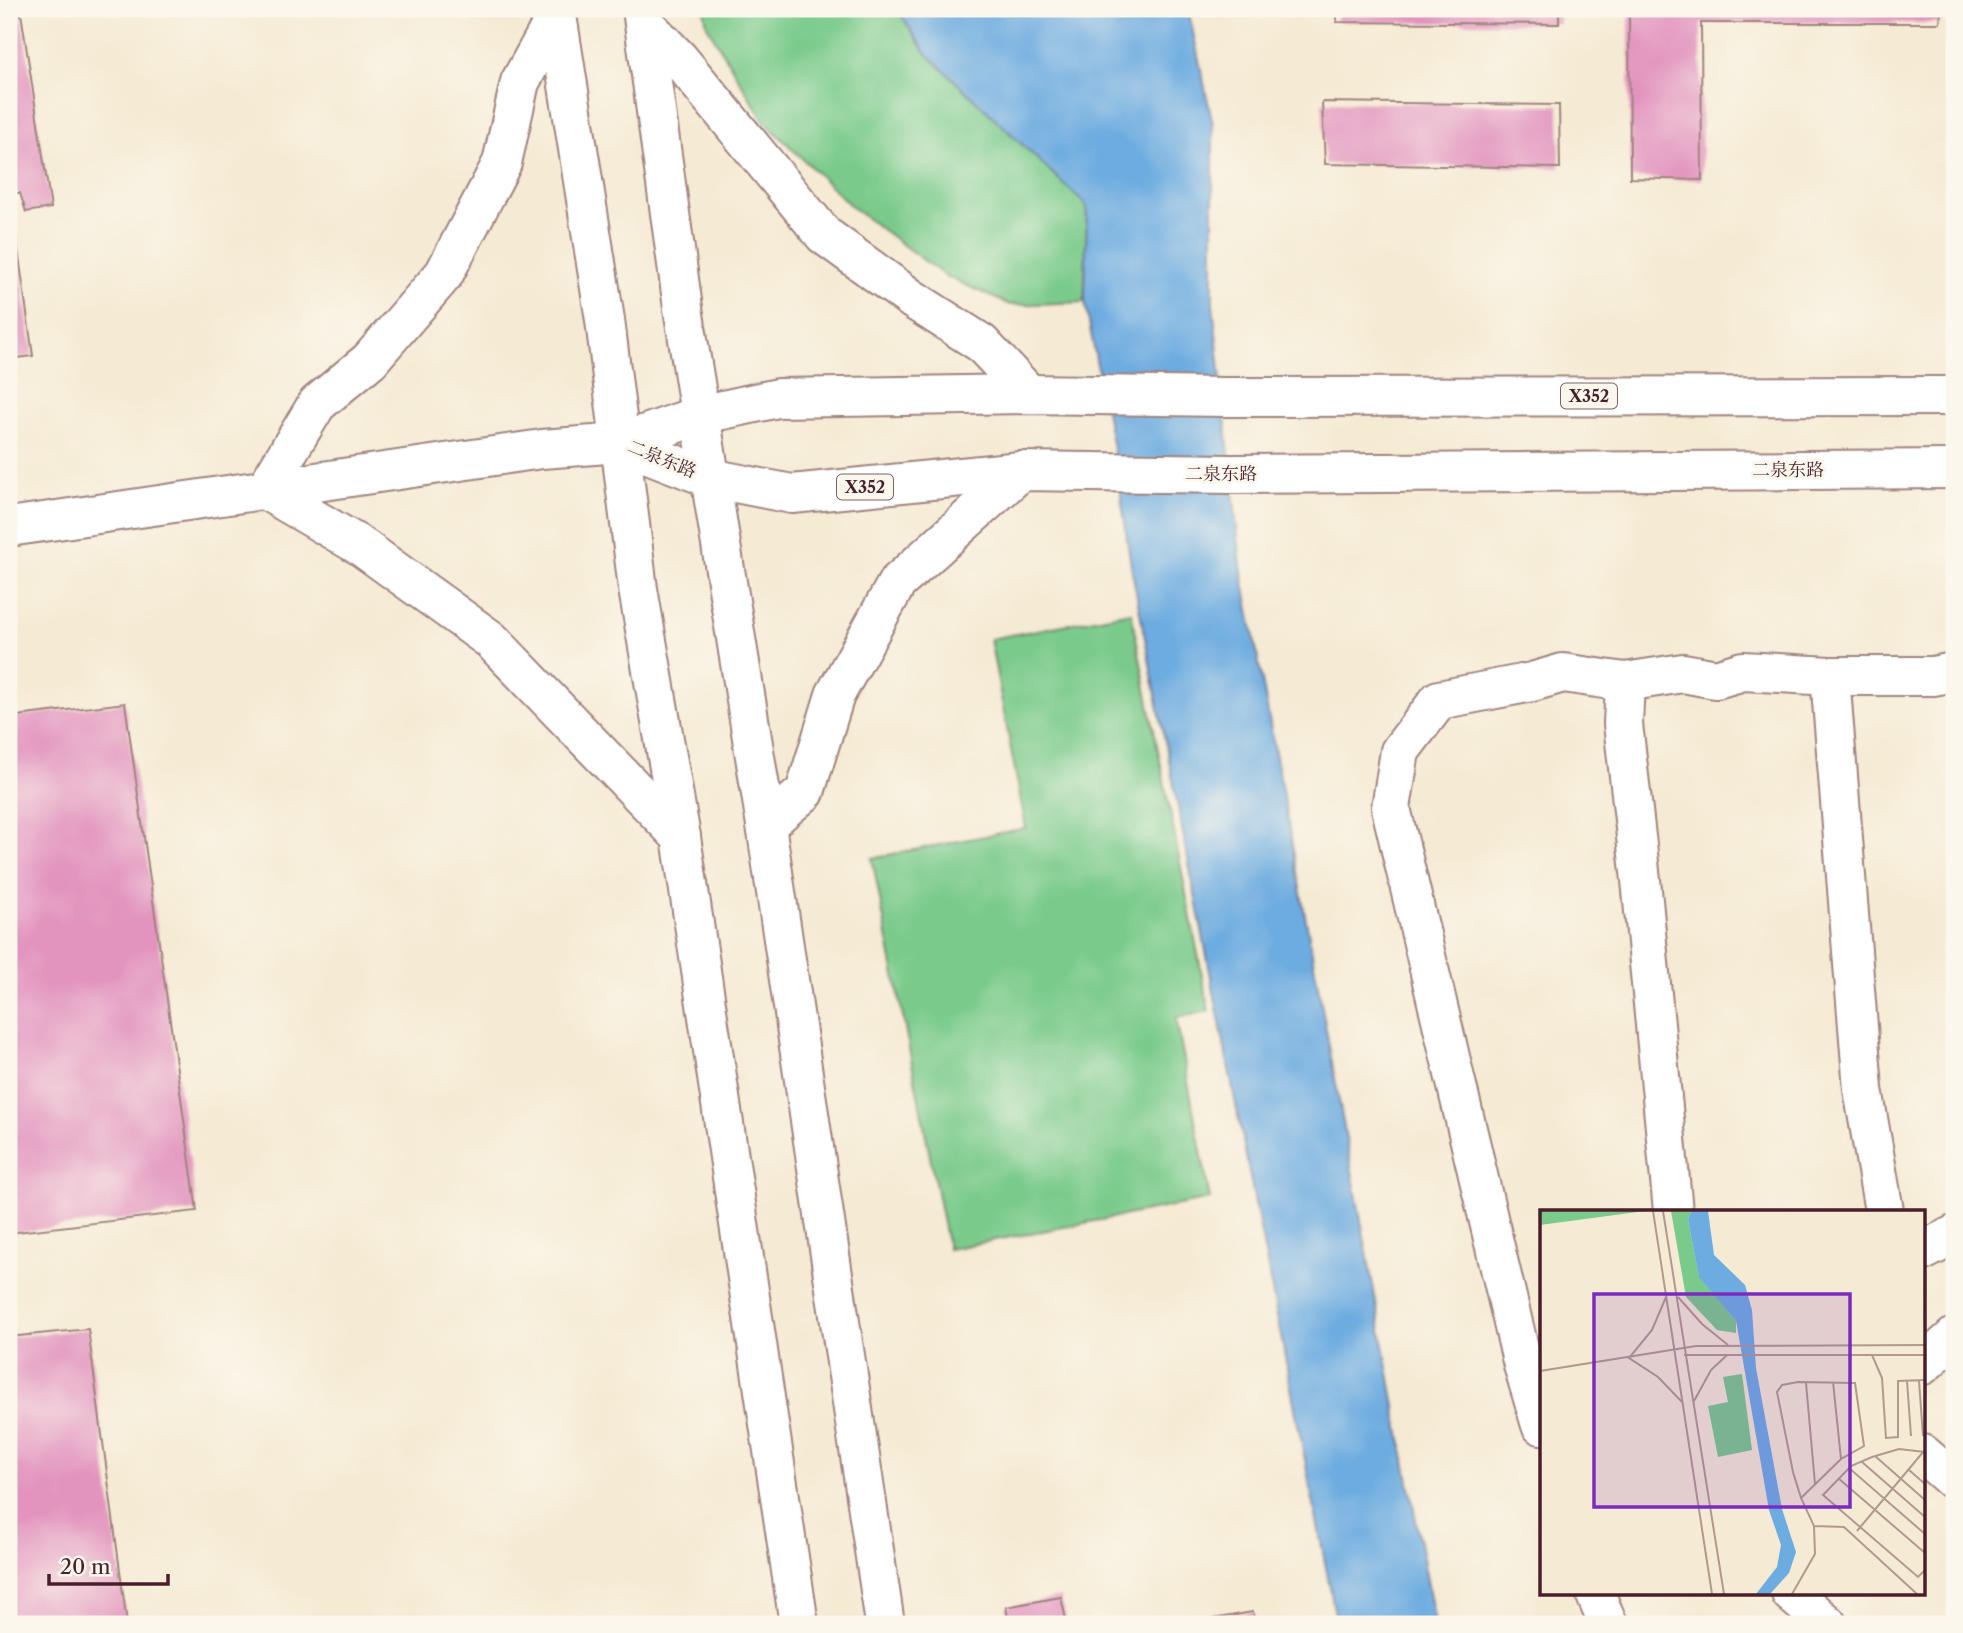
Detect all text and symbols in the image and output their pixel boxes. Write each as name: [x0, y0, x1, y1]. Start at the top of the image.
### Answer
road number: X352: [1561, 384, 1617, 408]
street label: 二泉东路: [625, 435, 699, 483]
street label: 二泉东路: [1752, 459, 1824, 481]
street label: 二泉东路: [1185, 463, 1257, 485]
road number: X352: [837, 474, 893, 500]
inset map: [1540, 1210, 1924, 1594]
scale bar: [49, 1542, 168, 1586]
text: 20 m: [60, 1554, 111, 1579]

